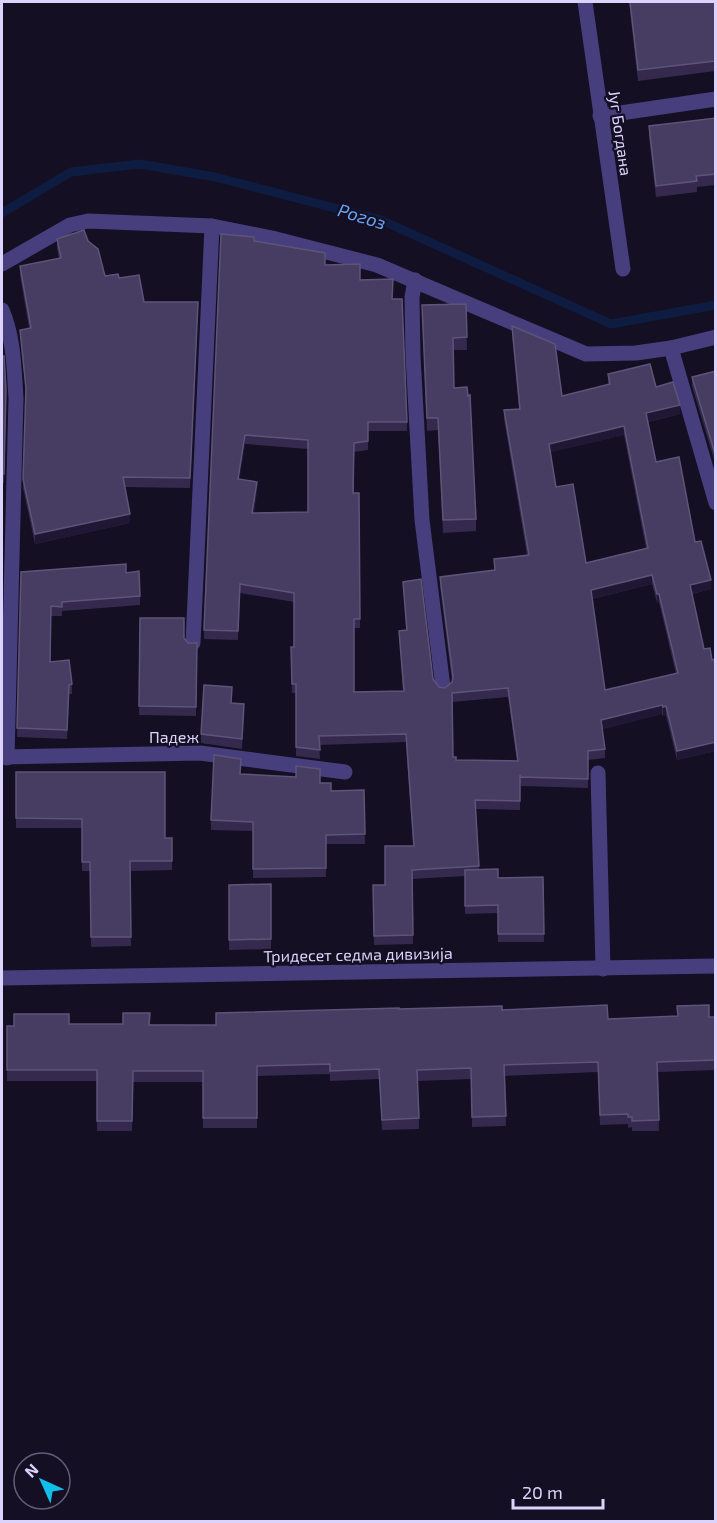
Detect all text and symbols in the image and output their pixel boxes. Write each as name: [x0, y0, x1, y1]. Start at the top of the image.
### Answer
street label: Југ Богдана: [605, 89, 636, 177]
water label: Рогоз: [335, 198, 389, 234]
street label: Падеж: [149, 727, 199, 746]
street label: Тридесет седма дивизија: [263, 943, 453, 966]
north arrow: [12, 1451, 72, 1511]
text: N: [20, 1459, 42, 1481]
scale bar: [513, 1472, 603, 1510]
text: 20 m: [522, 1481, 563, 1503]

